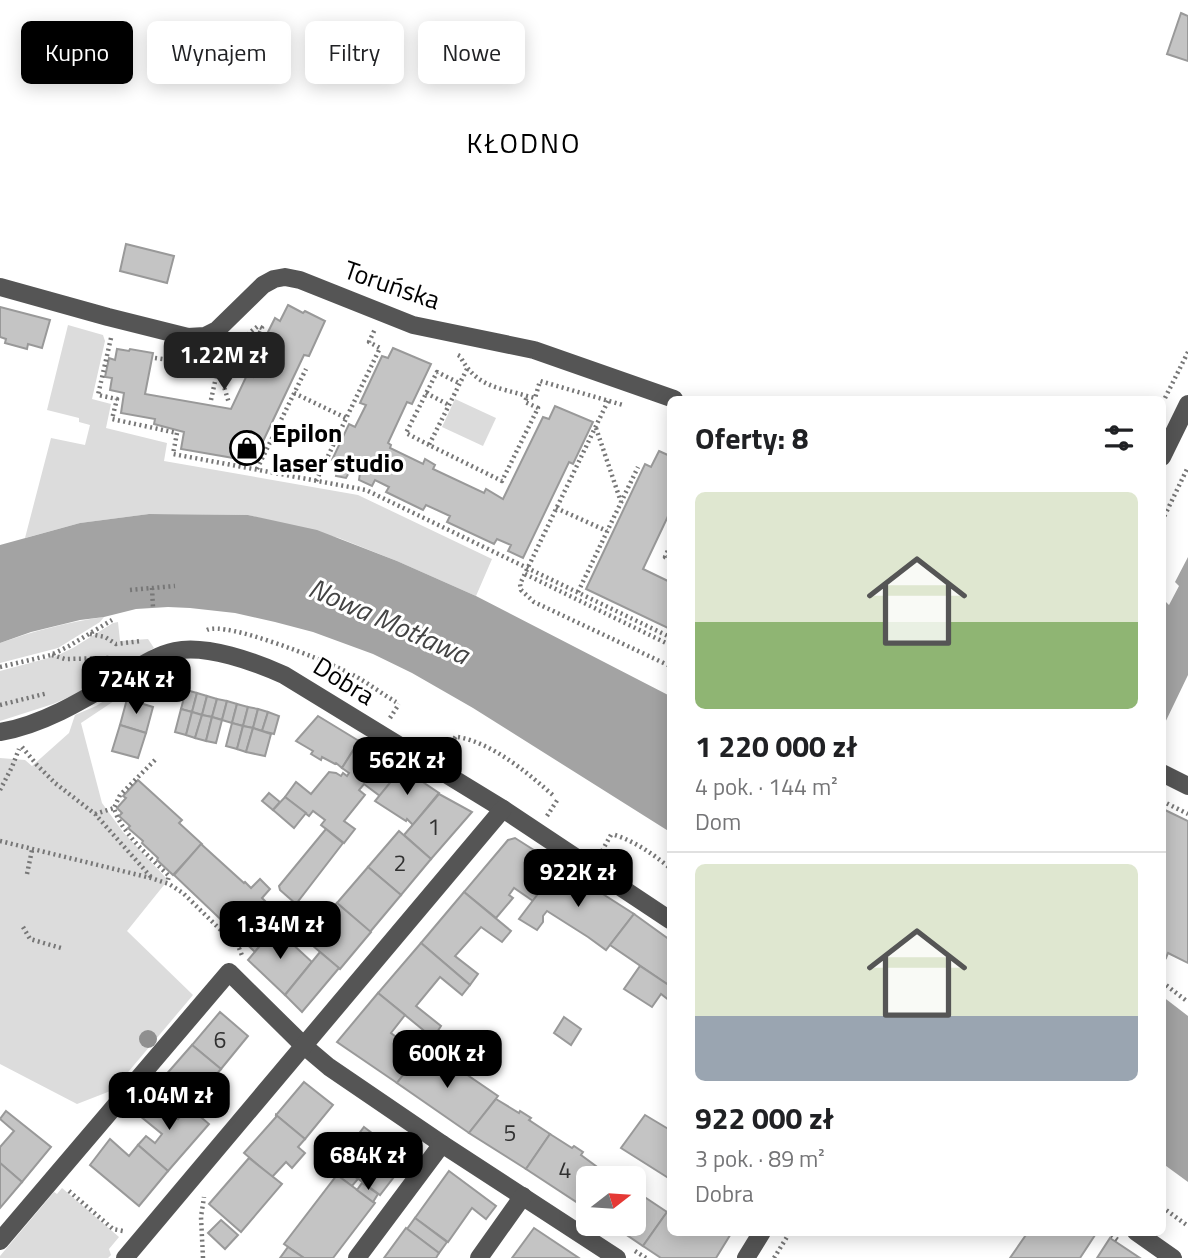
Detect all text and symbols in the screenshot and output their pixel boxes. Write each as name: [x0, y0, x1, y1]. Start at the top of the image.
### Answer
chip: Kupno: [21, 21, 133, 84]
chip: Wynajem: [147, 21, 291, 84]
chip: Filtry: [305, 21, 404, 84]
chip: Nowe: [418, 21, 525, 84]
district label: KŁODNO: [467, 121, 581, 164]
street label: Toruńska: [339, 250, 445, 319]
pin: 1.22M zł: [152, 332, 296, 392]
text: 1.22M zł: [180, 337, 268, 372]
place label: Epilon laser studio: [272, 413, 404, 482]
text: Oferty: 8: [695, 415, 809, 461]
icon: filters: [1100, 419, 1138, 457]
shop icon: Epilon laser studio: [228, 429, 266, 467]
icon: home: [854, 538, 980, 664]
water label: Nowa Motława: [302, 566, 478, 676]
street label: Dobra: [306, 646, 383, 715]
pin: 724K zł: [71, 656, 201, 716]
text: 724K zł: [98, 661, 174, 696]
text: 1 220 000 zł: [695, 723, 857, 769]
pin: 562K zł: [342, 738, 472, 797]
text: 562K zł: [369, 742, 445, 777]
text: 4 pok. · 144 m²: [695, 769, 838, 804]
text: Dom: [695, 804, 741, 839]
house number: 1: [428, 809, 440, 844]
house number: 2: [394, 845, 406, 880]
pin: 922K zł: [513, 850, 643, 909]
text: 922K zł: [540, 854, 616, 889]
pin: 1.34M zł: [208, 902, 352, 961]
text: 1.34M zł: [236, 906, 324, 941]
icon: home: [854, 910, 980, 1036]
house number: 6: [214, 1022, 226, 1057]
pin: 600K zł: [382, 1030, 512, 1090]
text: 600K zł: [409, 1035, 485, 1070]
pin: 1.04M zł: [97, 1072, 241, 1132]
text: 1.04M zł: [125, 1077, 213, 1112]
text: 922 000 zł: [695, 1095, 834, 1141]
house number: 5: [504, 1115, 516, 1150]
pin: 684K zł: [303, 1132, 433, 1192]
text: 684K zł: [330, 1137, 406, 1172]
text: 3 pok. · 89 m²: [695, 1141, 825, 1176]
house number: 4: [559, 1152, 571, 1187]
north arrow: [576, 1166, 646, 1236]
map controls: [576, 1166, 646, 1236]
text: Dobra: [695, 1176, 754, 1211]

